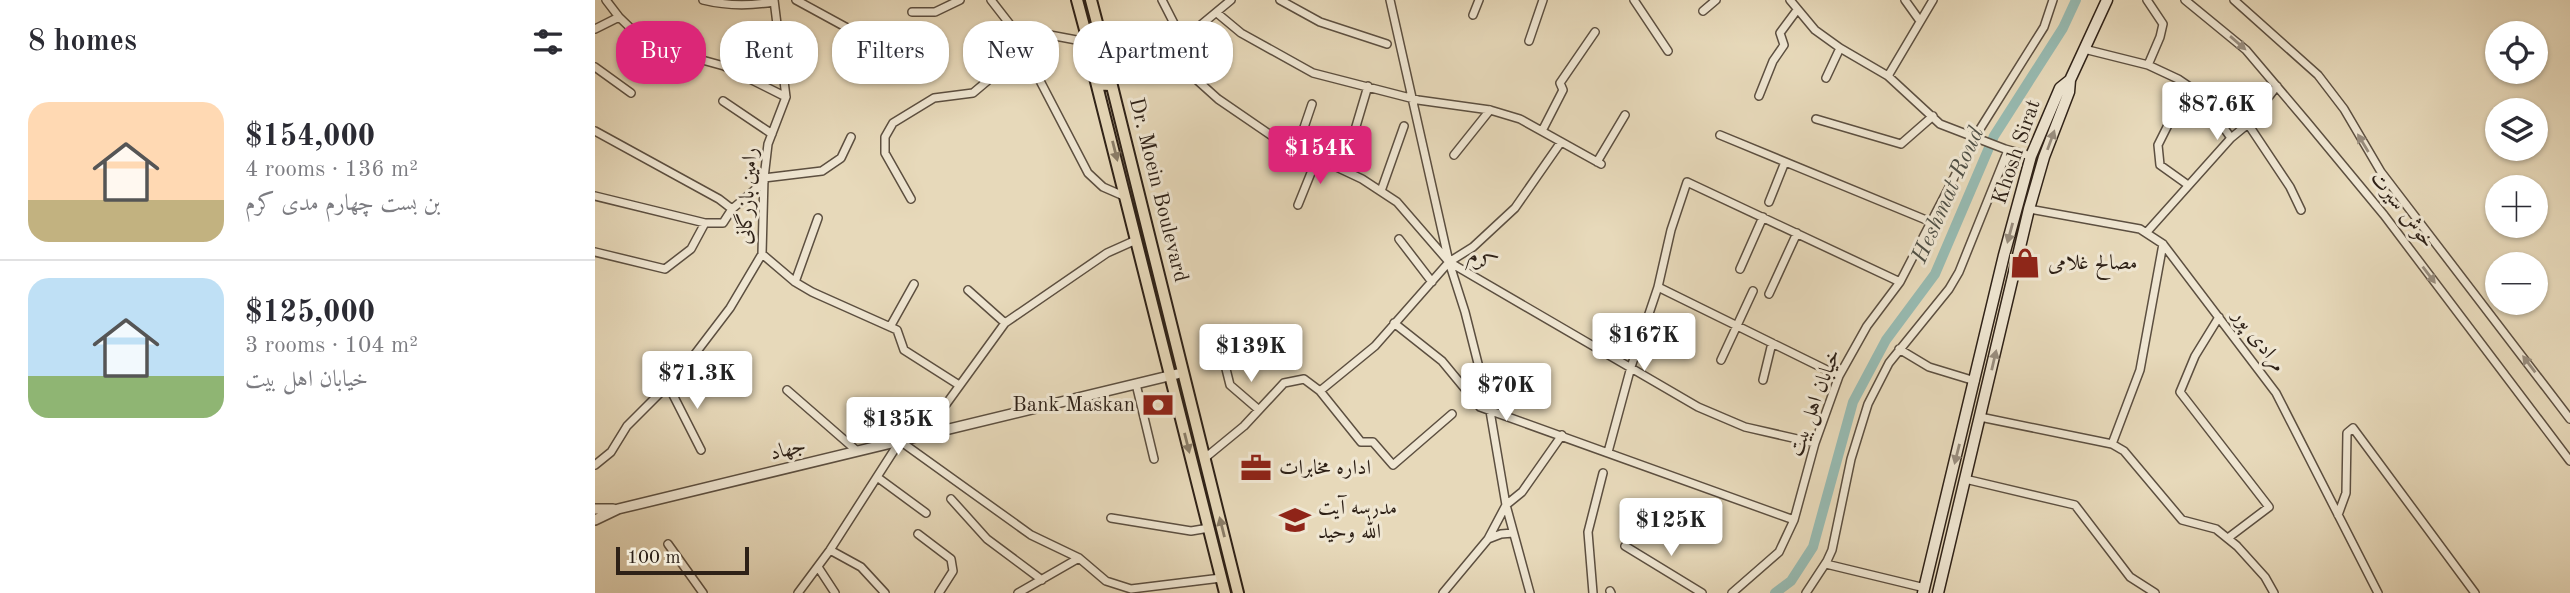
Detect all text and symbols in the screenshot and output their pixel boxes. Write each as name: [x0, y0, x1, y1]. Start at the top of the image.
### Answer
chip: Buy: [616, 21, 706, 84]
chip: Rent: [720, 21, 818, 84]
chip: Filters: [832, 21, 949, 84]
chip: New: [963, 21, 1059, 84]
chip: Apartment: [1073, 21, 1233, 84]
map controls: [2485, 21, 2548, 315]
button: locate: [2485, 21, 2548, 84]
icon: filters: [529, 23, 567, 61]
text: 8 homes: [28, 27, 137, 57]
one-way arrow: [2229, 35, 2247, 51]
pin: $87.6K: [2160, 82, 2274, 142]
text: $87.6K: [2178, 93, 2256, 116]
street label: Dr. Moein Boulevard: [1125, 96, 1191, 284]
street label: Khosh Sirat: [1989, 97, 2045, 207]
button: layers: [2485, 98, 2548, 161]
text: $154,000: [245, 122, 375, 152]
water label: Heshmat Roud: [1907, 123, 1989, 267]
pin: $154K: [1271, 127, 1369, 186]
one-way arrow: [2045, 129, 2056, 150]
icon: home: [84, 130, 168, 214]
one-way arrow: [2357, 133, 2370, 152]
text: $154K: [1284, 137, 1356, 160]
one-way arrow: [1110, 140, 1121, 162]
street label: رامین بازرگانی: [730, 147, 763, 245]
text: 4 rooms · 136 m²: [245, 158, 418, 181]
street label: خوش سیرت: [2365, 168, 2438, 253]
button: +: [2485, 175, 2548, 238]
text: بن بست چهارم مدی کرم: [245, 192, 441, 215]
one-way arrow: [2004, 222, 2015, 244]
street label: کرم: [1462, 243, 1500, 282]
shop icon: مصالح غلامی: [2008, 246, 2042, 280]
button: −: [2485, 252, 2548, 315]
place label: مصالح غلامی: [2048, 253, 2137, 280]
one-way arrow: [2422, 266, 2436, 285]
text: $125,000: [245, 298, 375, 328]
street label: مرادی پور: [2225, 304, 2289, 378]
icon: home: [84, 306, 168, 390]
pin: $167K: [1595, 314, 1693, 373]
pin: $139K: [1202, 324, 1300, 384]
text: $167K: [1608, 324, 1680, 347]
text: 3 rooms · 104 m²: [245, 334, 418, 357]
text: $139K: [1215, 335, 1287, 358]
street label: خیابان اهل بیت: [1785, 347, 1848, 460]
one-way arrow: [1989, 349, 2000, 371]
pin: $71.3K: [640, 352, 754, 411]
one-way arrow: [2522, 355, 2536, 373]
text: $71.3K: [658, 362, 736, 385]
pin: $70K: [1465, 364, 1547, 423]
text: خیابان اهل بیت: [245, 368, 368, 391]
text: $70K: [1477, 374, 1535, 397]
bank icon: Bank Maskan: [1141, 388, 1175, 422]
place label: Bank Maskan: [1012, 395, 1135, 416]
pin: $135K: [849, 398, 947, 457]
text: $135K: [862, 408, 934, 431]
one-way arrow: [1182, 432, 1193, 454]
street label: جهاد: [768, 435, 808, 465]
one-way arrow: [1951, 443, 1962, 465]
office icon: اداره مخابرات: [1239, 451, 1273, 485]
place label: اداره مخابرات: [1279, 458, 1371, 479]
place label: مدرسه آیت الله وحید: [1318, 494, 1397, 543]
pin: $125K: [1622, 498, 1720, 558]
school or university icon: مدرسه آیت الله وحید: [1278, 503, 1312, 537]
text: $125K: [1635, 509, 1707, 532]
one-way arrow: [1216, 516, 1227, 538]
scale bar: [616, 544, 749, 576]
text: 100 m: [627, 549, 680, 568]

